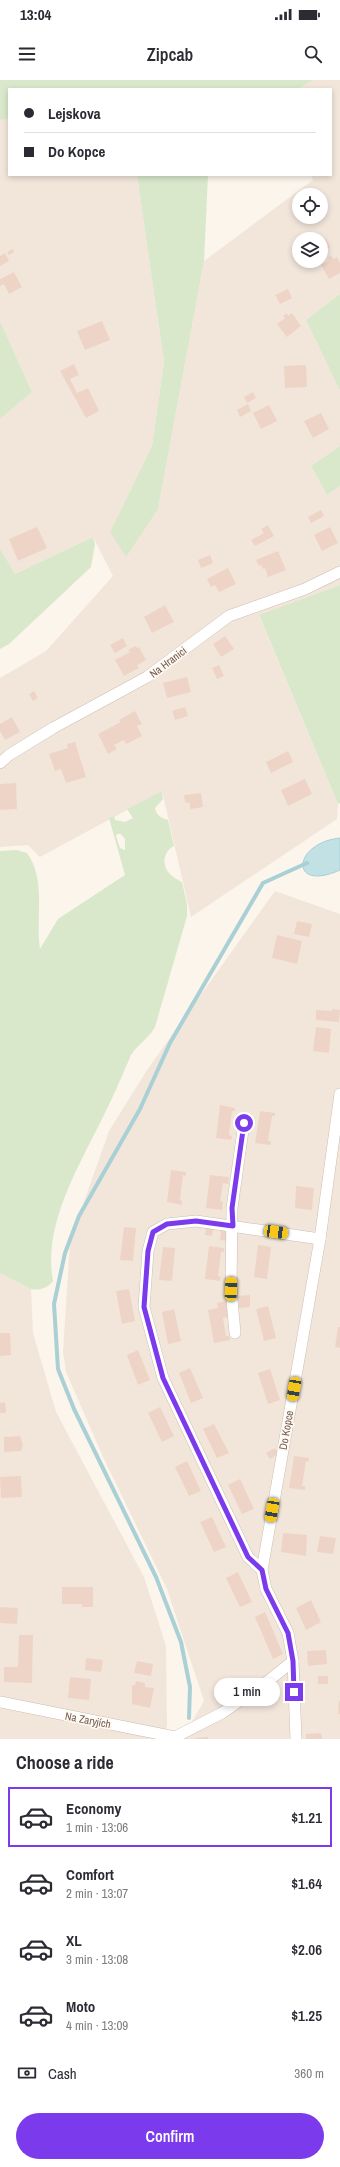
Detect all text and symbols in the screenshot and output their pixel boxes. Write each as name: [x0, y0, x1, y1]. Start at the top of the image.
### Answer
text: 13:04: [20, 4, 51, 25]
text: Zipcab: [147, 42, 193, 67]
icon: menu: [16, 43, 38, 65]
icon: search: [302, 43, 324, 65]
text: Lejskova: [48, 103, 101, 124]
text: Do Kopce: [48, 141, 105, 162]
map controls: [292, 188, 328, 268]
button: locate: [292, 188, 328, 224]
button: layers: [292, 232, 328, 268]
street label: Na Hranici: [147, 643, 189, 681]
route start: [235, 1114, 253, 1132]
car: [263, 1224, 289, 1240]
car: [225, 1277, 237, 1301]
car: [286, 1376, 302, 1402]
street label: Do Kopce: [276, 1409, 296, 1451]
car: [264, 1497, 280, 1523]
callout: 1 min: [214, 1678, 280, 1706]
text: 1 min: [233, 1683, 261, 1700]
route end: [285, 1683, 303, 1701]
street label: Na Zaryjích: [64, 1709, 112, 1731]
text: Choose a ride: [16, 1750, 114, 1775]
text: Economy: [66, 1798, 121, 1819]
icon: car: [18, 1799, 54, 1835]
text: $1.21: [291, 1807, 322, 1828]
text: 1 min · 13:06: [66, 1819, 128, 1836]
text: Comfort: [66, 1864, 114, 1885]
icon: car: [18, 1865, 54, 1901]
text: $1.64: [291, 1873, 322, 1894]
text: 2 min · 13:07: [66, 1885, 128, 1902]
text: XL: [66, 1930, 82, 1951]
icon: car: [18, 1931, 54, 1967]
text: $2.06: [291, 1939, 322, 1960]
text: 3 min · 13:08: [66, 1951, 128, 1968]
text: Moto: [66, 1996, 95, 2017]
icon: car: [18, 1997, 54, 2033]
text: $1.25: [291, 2005, 322, 2026]
text: 4 min · 13:09: [66, 2017, 128, 2034]
icon: cash: [16, 2062, 38, 2084]
text: Cash: [48, 2063, 77, 2084]
text: 360 m: [294, 2065, 324, 2082]
button: Confirm: [16, 2113, 324, 2159]

